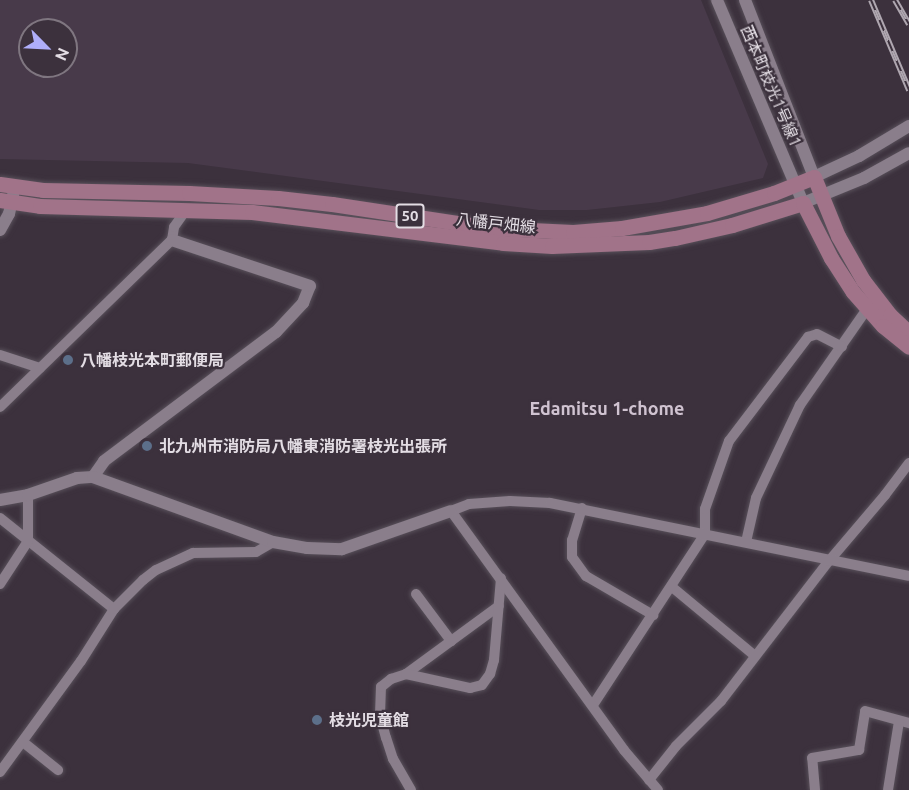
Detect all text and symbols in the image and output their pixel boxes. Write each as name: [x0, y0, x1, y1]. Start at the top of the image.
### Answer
north arrow: [18, 18, 78, 78]
street label: 西本町枝光1号線1: [737, 22, 805, 150]
text: N: [52, 45, 73, 64]
road number: 50: [395, 204, 425, 228]
street label: 八幡戸畑線: [455, 209, 537, 237]
place label: 八幡枝光本町郵便局: [80, 350, 224, 370]
marker: 八幡枝光本町郵便局: [61, 353, 75, 367]
district label: Edamitsu 1-chome: [530, 397, 684, 419]
place label: 北九州市消防局八幡東消防署枝光出張所: [159, 436, 447, 456]
marker: 北九州市消防局八幡東消防署枝光出張所: [140, 439, 154, 453]
place label: 枝光児童館: [329, 710, 409, 730]
marker: 枝光児童館: [310, 713, 324, 727]

